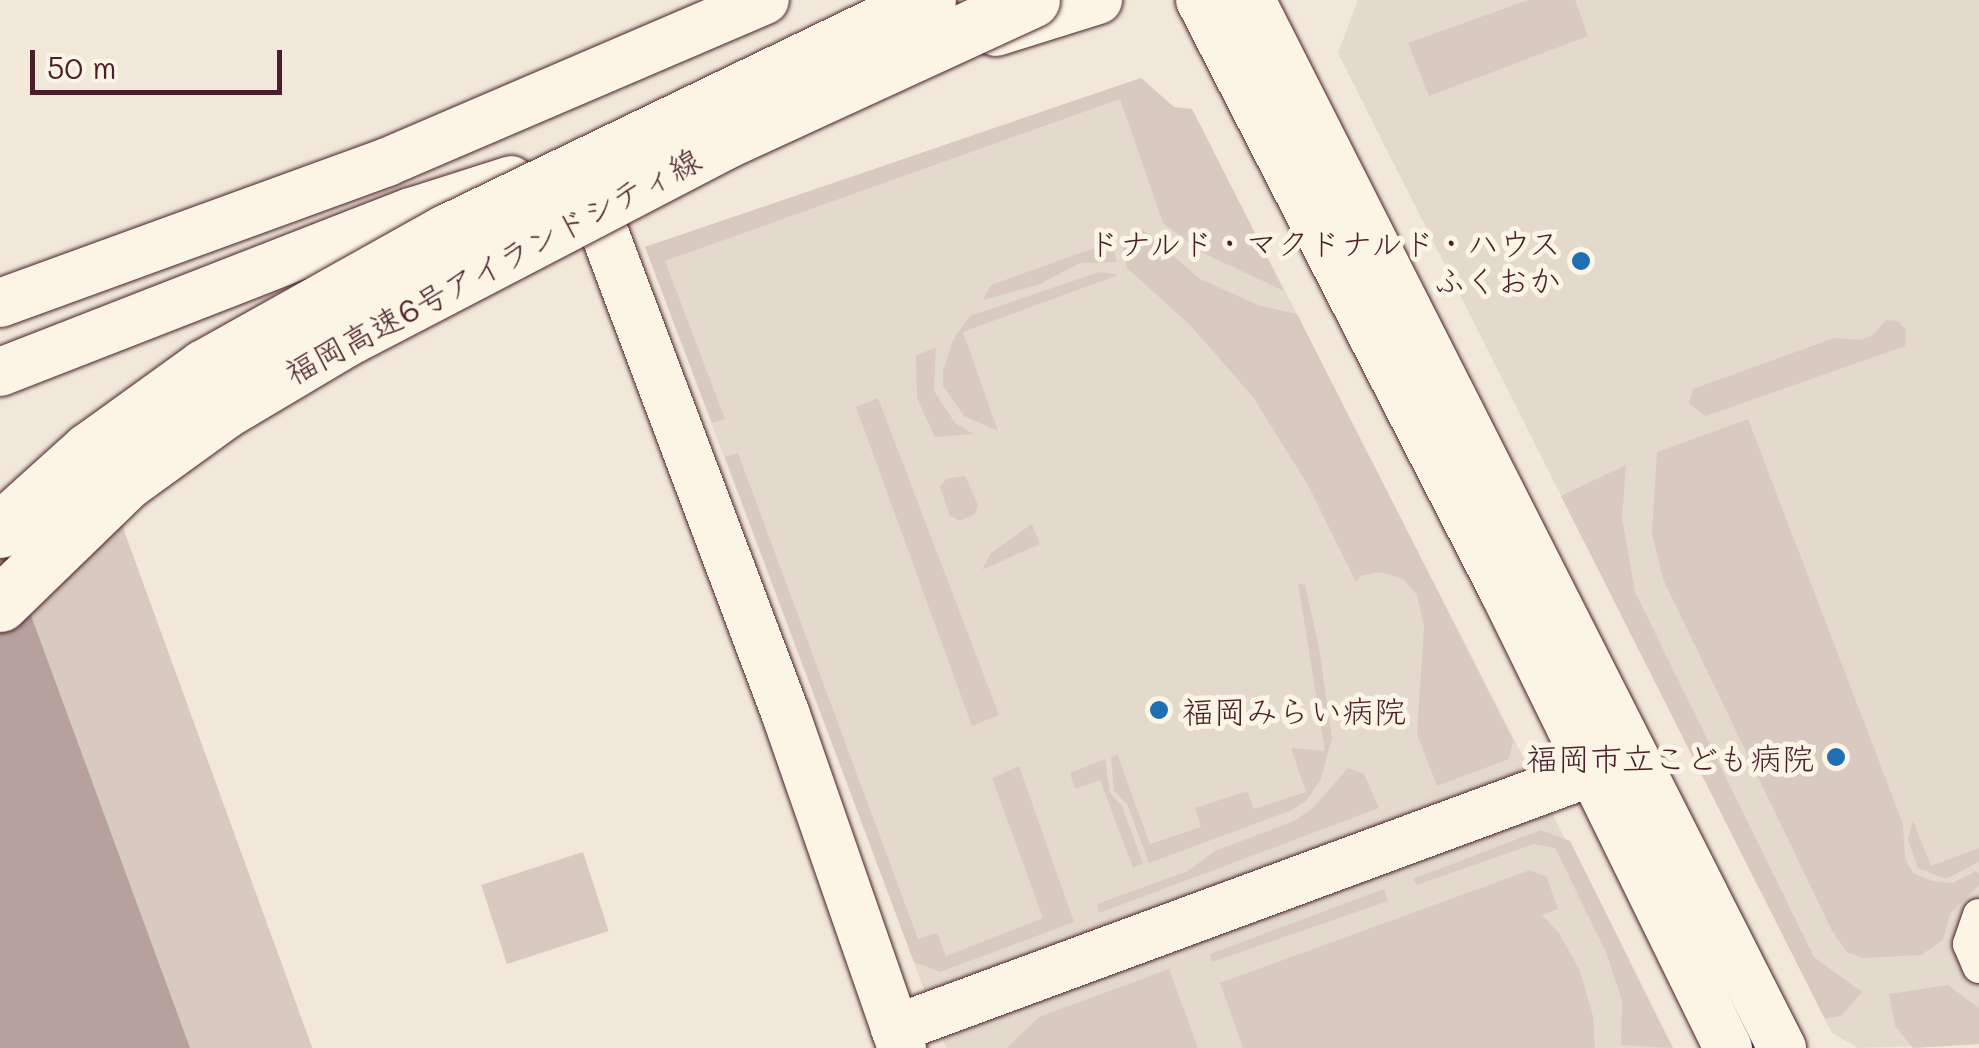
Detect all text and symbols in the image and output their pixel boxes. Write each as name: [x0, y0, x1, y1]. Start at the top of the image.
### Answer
scale bar: [35, 30, 288, 92]
text: 50 m: [47, 47, 117, 87]
street label: 福岡高速6号アイランドシティ線: [277, 138, 707, 392]
place label: ドナルド・マクドナルド・ハウス ふくおか: [1081, 224, 1561, 299]
marker: ドナルド・マクドナルド・ハウス ふくおか: [1570, 250, 1592, 272]
place label: 福岡みらい病院: [1182, 691, 1406, 729]
marker: 福岡みらい病院: [1146, 697, 1172, 723]
place label: 福岡市立こども病院: [1526, 738, 1814, 776]
marker: 福岡市立こども病院: [1823, 744, 1849, 770]

